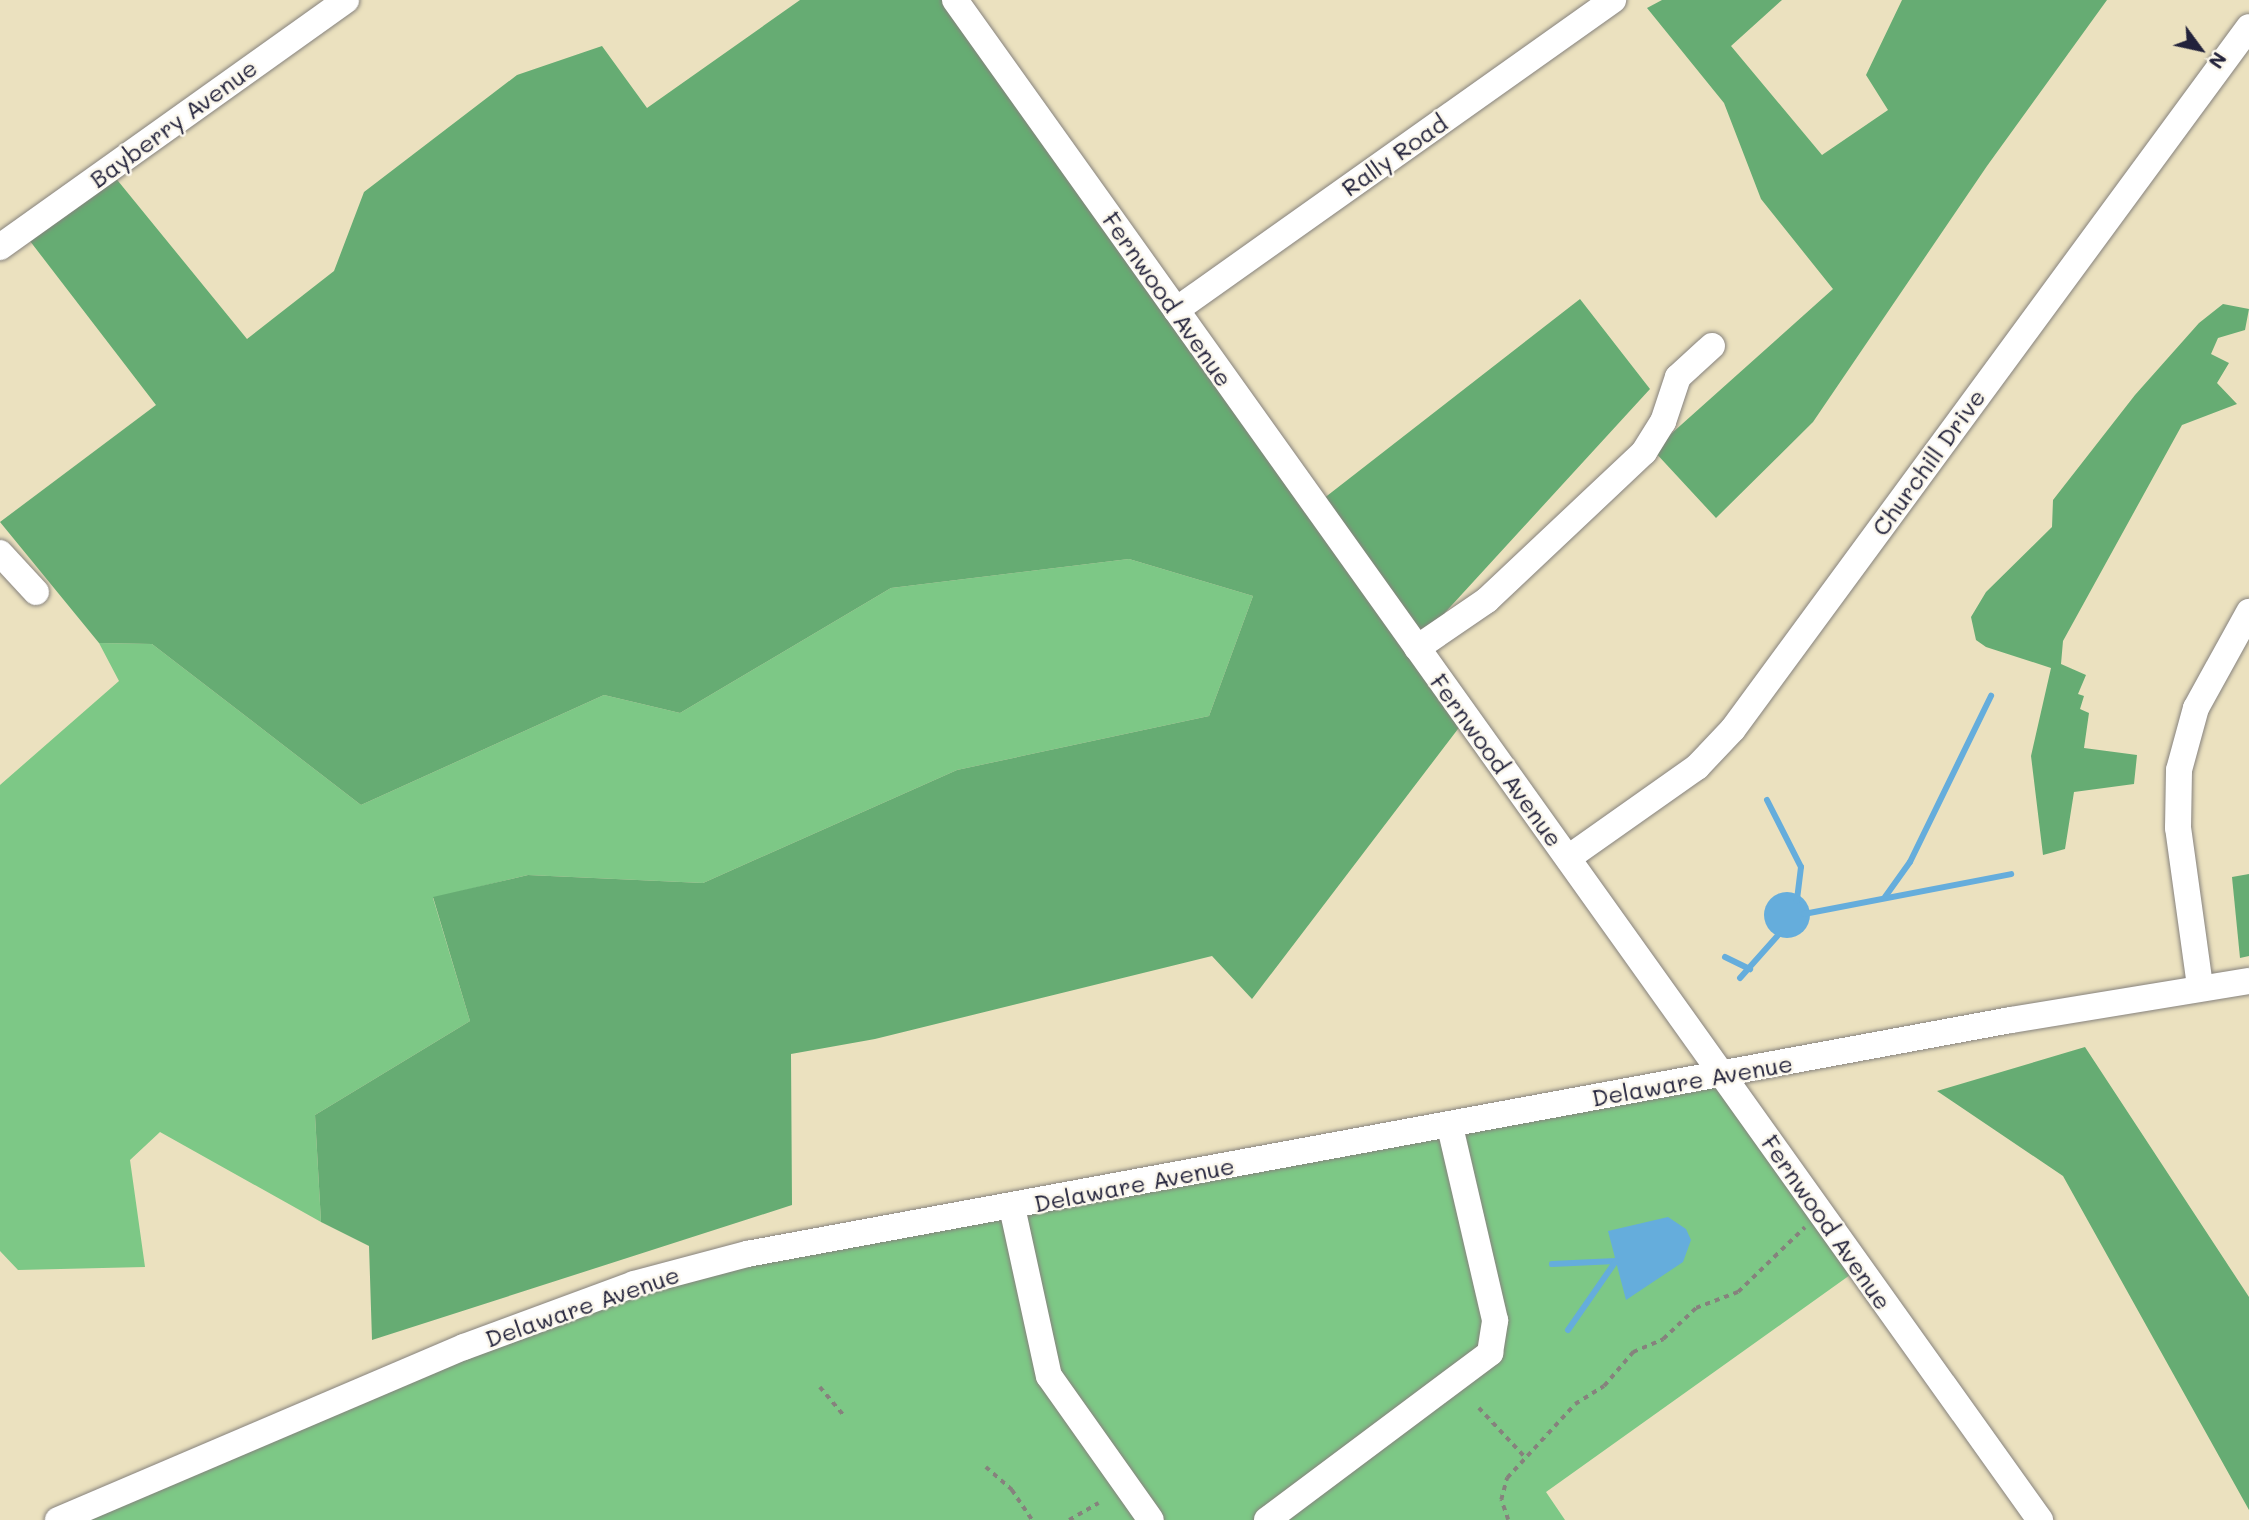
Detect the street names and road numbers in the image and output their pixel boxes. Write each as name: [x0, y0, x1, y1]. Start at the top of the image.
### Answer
street label: Bayberry Avenue: [84, 53, 262, 193]
street label: Rally Road: [1336, 108, 1452, 202]
street label: Fernwood Avenue: [1097, 206, 1239, 392]
street label: Churchill Drive: [1865, 383, 1991, 541]
street label: Fernwood Avenue: [1425, 668, 1569, 852]
street label: Delaware Avenue: [1589, 1048, 1795, 1112]
street label: Fernwood Avenue: [1756, 1129, 1898, 1315]
street label: Delaware Avenue: [1031, 1150, 1237, 1218]
street label: Delaware Avenue: [481, 1259, 683, 1353]

